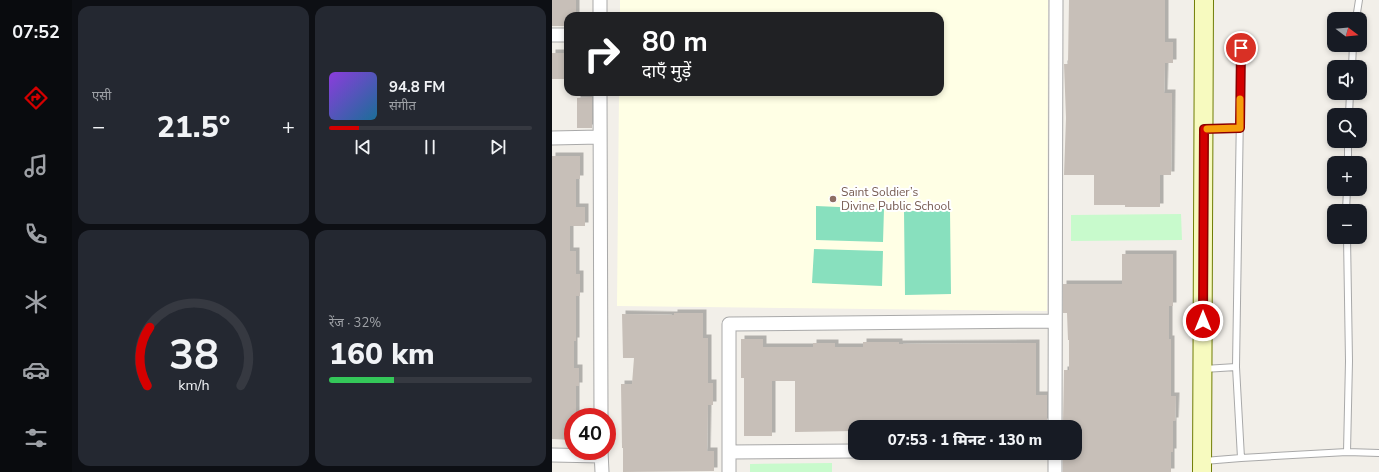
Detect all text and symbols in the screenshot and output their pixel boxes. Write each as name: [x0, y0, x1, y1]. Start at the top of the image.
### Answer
north arrow: [1327, 12, 1367, 52]
map controls: [1327, 12, 1367, 244]
text: 07:52: [12, 20, 60, 44]
text: 80 m: [642, 23, 708, 61]
icon: right: [576, 28, 628, 80]
pin: [1224, 31, 1258, 65]
icon: arrive: [1230, 37, 1252, 59]
text: दाएँ मुड़ें: [642, 59, 691, 83]
button: sound: [1327, 60, 1367, 100]
text: 94.8 FM: [389, 77, 445, 97]
icon: directions: [22, 84, 50, 112]
text: एसी: [92, 87, 111, 105]
text: संगीत: [389, 97, 416, 115]
text: 21.5°: [157, 107, 230, 148]
button: search: [1327, 108, 1367, 148]
text: −: [92, 112, 105, 142]
text: +: [282, 112, 295, 142]
icon: previous: [352, 136, 374, 158]
icon: pause: [419, 136, 441, 158]
icon: next: [487, 136, 509, 158]
icon: music: [22, 152, 50, 180]
button: +: [1327, 156, 1367, 196]
place label: Saint Soldier’s Divine Public School: [841, 184, 951, 214]
marker: Saint Soldier’s Divine Public School: [828, 194, 838, 204]
button: −: [1327, 204, 1367, 244]
icon: phone: [22, 220, 50, 248]
icon: climate: [22, 288, 50, 316]
position arrow: [1182, 300, 1224, 342]
text: रेंज · 32%: [329, 314, 381, 332]
text: 38: [169, 327, 218, 384]
text: 160 km: [329, 334, 435, 375]
icon: car: [22, 356, 50, 384]
text: km/h: [178, 376, 209, 395]
speed limit sign: 40: [564, 408, 616, 460]
icon: filters: [22, 424, 50, 452]
text: 07:53 · 1 मिनट · 130 m: [888, 430, 1042, 450]

